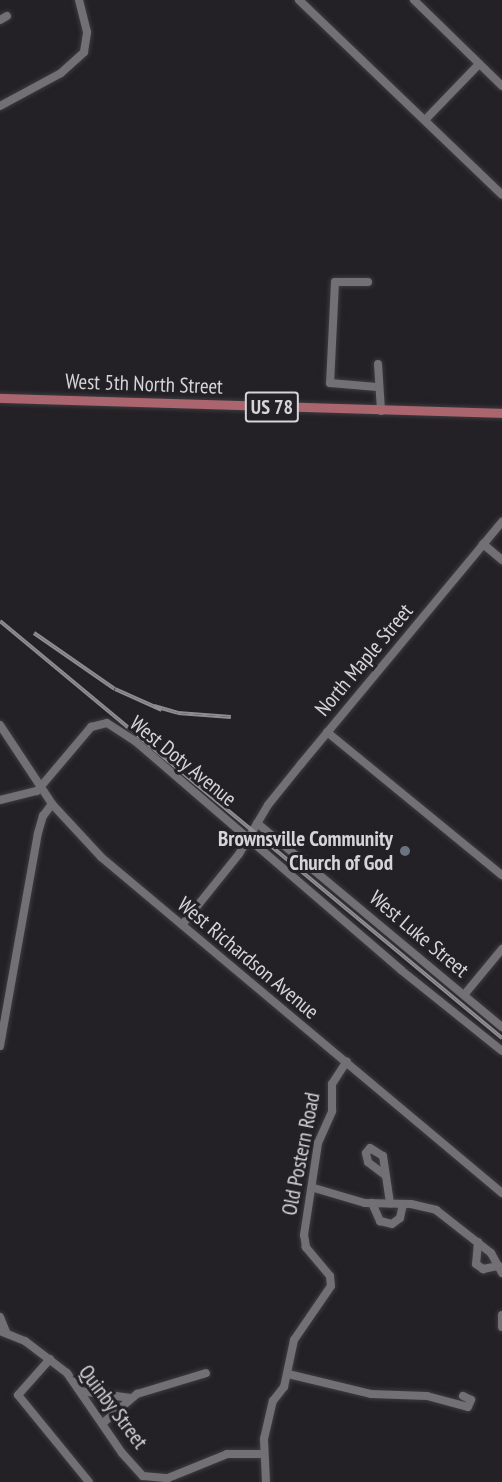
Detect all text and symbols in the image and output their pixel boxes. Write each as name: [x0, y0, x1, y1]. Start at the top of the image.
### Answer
street label: West 5th North Street: [65, 369, 223, 399]
road number: US 78: [244, 390, 300, 424]
street label: North Maple Street: [310, 599, 418, 721]
street label: West Doty Avenue: [124, 710, 242, 812]
place label: Brownsville Community Church of God: [218, 826, 393, 876]
marker: Brownsville Community Church of God: [398, 844, 412, 858]
street label: West Luke Street: [364, 885, 474, 983]
street label: West Richardson Avenue: [172, 891, 324, 1025]
street label: Old Postern Road: [277, 1090, 325, 1218]
street label: Quinby Street: [73, 1360, 153, 1454]

